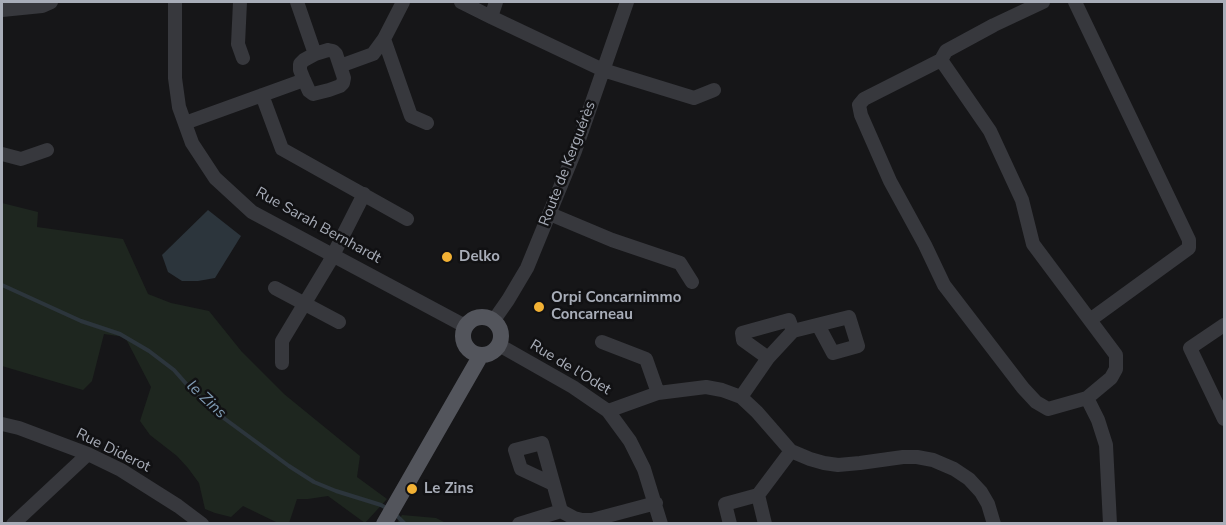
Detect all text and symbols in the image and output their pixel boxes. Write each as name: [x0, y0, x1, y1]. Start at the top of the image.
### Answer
street label: Route de Kerguérès: [536, 99, 600, 229]
street label: Rue Sarah Bernhardt: [252, 184, 384, 268]
place label: Delko: [459, 248, 500, 266]
marker: Delko: [440, 250, 454, 264]
place label: Orpi Concarnimmo Concarneau: [551, 289, 681, 324]
marker: Orpi Concarnimmo Concarneau: [532, 300, 546, 314]
street label: Rue de l'Odet: [526, 337, 614, 399]
water label: le Zins: [182, 377, 230, 423]
street label: Rue Diderot: [73, 425, 153, 477]
place label: Le Zins: [424, 480, 474, 498]
marker: Le Zins: [405, 482, 419, 496]

